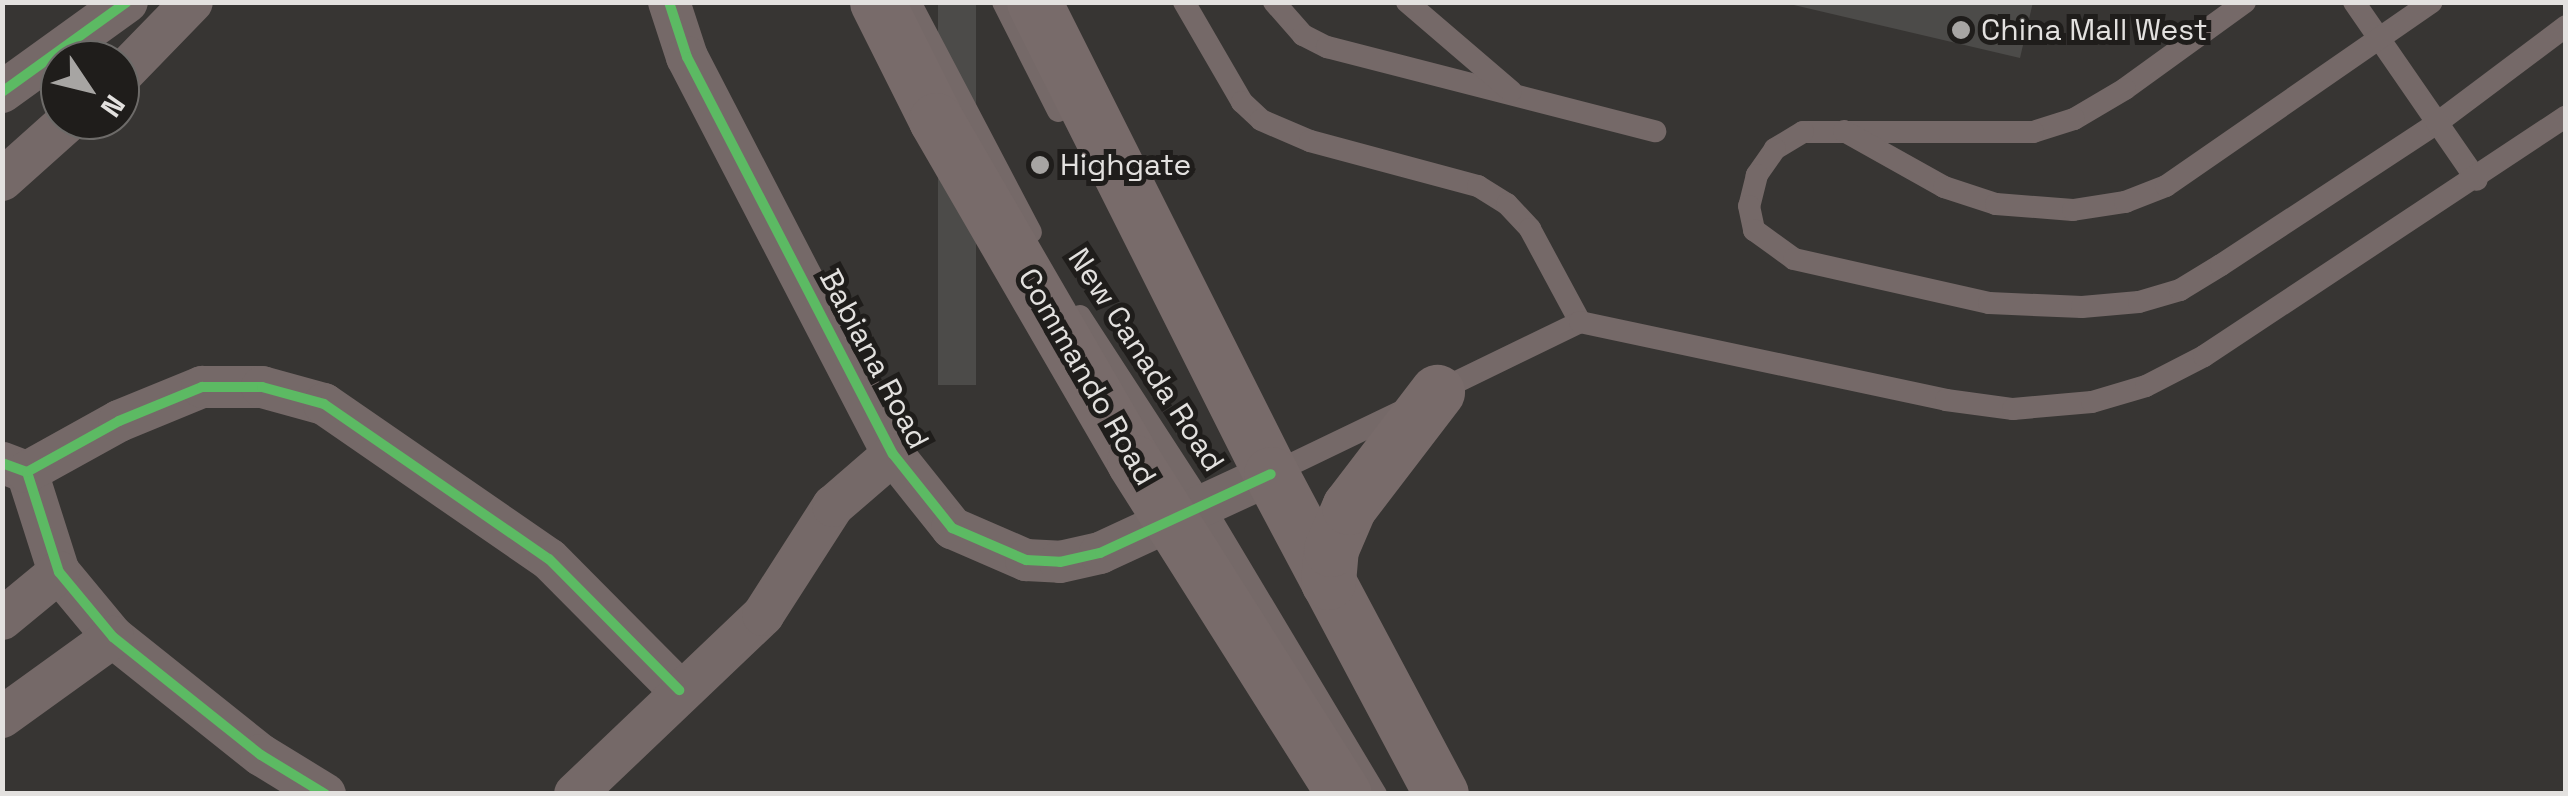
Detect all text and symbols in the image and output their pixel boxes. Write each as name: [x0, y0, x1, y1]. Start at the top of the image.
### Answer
place label: China Mall West: [1981, 12, 2208, 48]
marker: China Mall West: [1950, 19, 1972, 41]
north arrow: [40, 40, 140, 140]
text: N: [93, 88, 133, 124]
place label: Highgate: [1060, 147, 1191, 183]
marker: Highgate: [1029, 154, 1051, 176]
street label: New Canada Road: [1060, 242, 1232, 478]
street label: Commando Road: [1010, 262, 1164, 492]
street label: Babiana Road: [812, 263, 936, 455]

